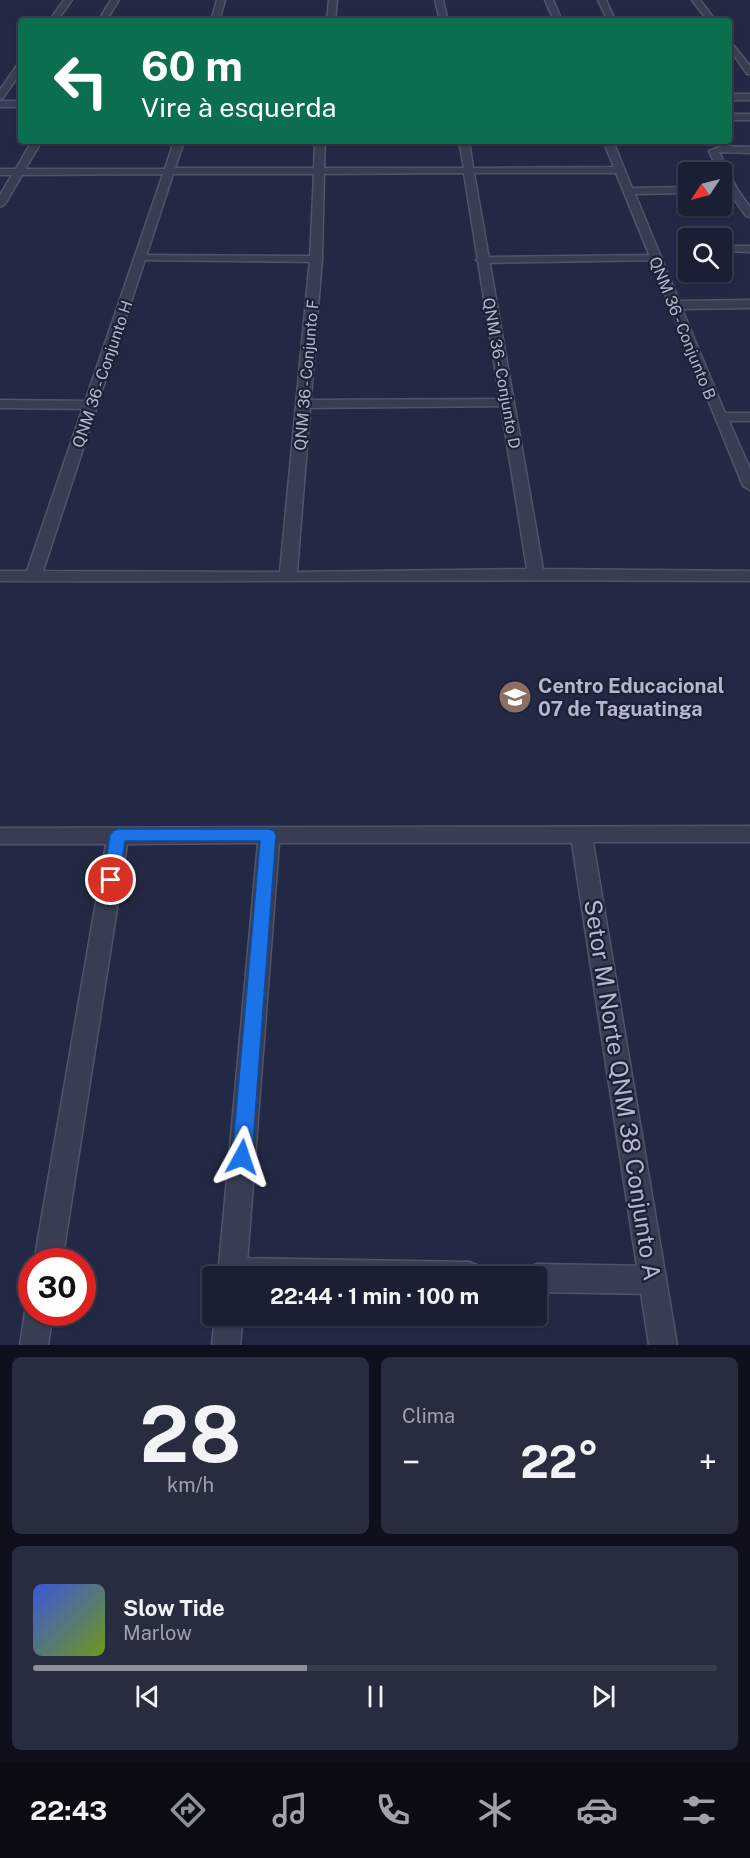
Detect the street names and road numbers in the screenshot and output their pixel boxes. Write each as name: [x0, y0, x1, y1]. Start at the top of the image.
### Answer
street label: QNM 36 - Conjunto B: [645, 254, 720, 403]
street label: QNM 36 - Conjunto D: [479, 296, 524, 450]
street label: QNM 36 - Conjunto H: [68, 298, 137, 450]
street label: QNM 36 - Conjunto F: [290, 299, 323, 451]
street label: Setor M Norte QNM 38 Conjunto A: [579, 897, 667, 1282]

